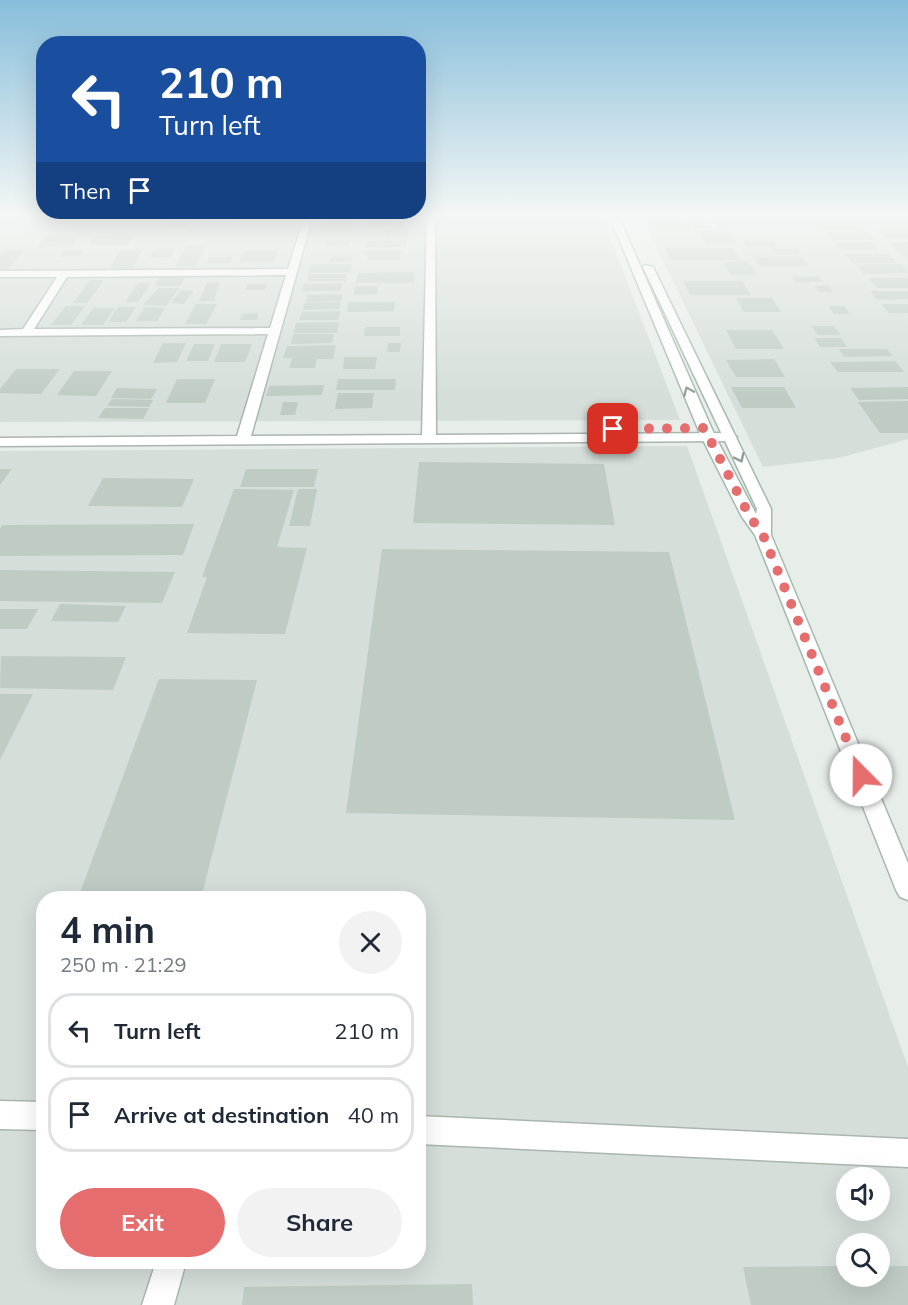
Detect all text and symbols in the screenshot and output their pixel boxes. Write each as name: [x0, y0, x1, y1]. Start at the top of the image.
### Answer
text: 210 m: [159, 56, 284, 109]
icon: left: [60, 60, 138, 138]
text: Turn left: [159, 108, 261, 142]
icon: arrive: [123, 174, 156, 207]
text: Then: [60, 177, 111, 205]
one-way arrow: [683, 386, 695, 397]
pin: [587, 403, 638, 454]
icon: arrive: [596, 412, 629, 445]
one-way arrow: [732, 452, 744, 463]
position arrow: [829, 743, 893, 807]
text: 4 min: [60, 907, 155, 952]
button: close: [339, 911, 402, 974]
text: 250 m · 21:29: [60, 952, 186, 977]
icon: left: [63, 1014, 96, 1047]
text: Turn left: [114, 1017, 201, 1045]
text: 210 m: [334, 1017, 399, 1045]
icon: arrive: [63, 1098, 96, 1131]
text: Arrive at destination: [114, 1101, 329, 1129]
text: 40 m: [348, 1101, 399, 1129]
map controls: [836, 1167, 890, 1287]
button: sound: [836, 1167, 890, 1221]
button: Exit: [60, 1188, 225, 1257]
button: Share: [237, 1188, 402, 1257]
button: search: [836, 1233, 890, 1287]

